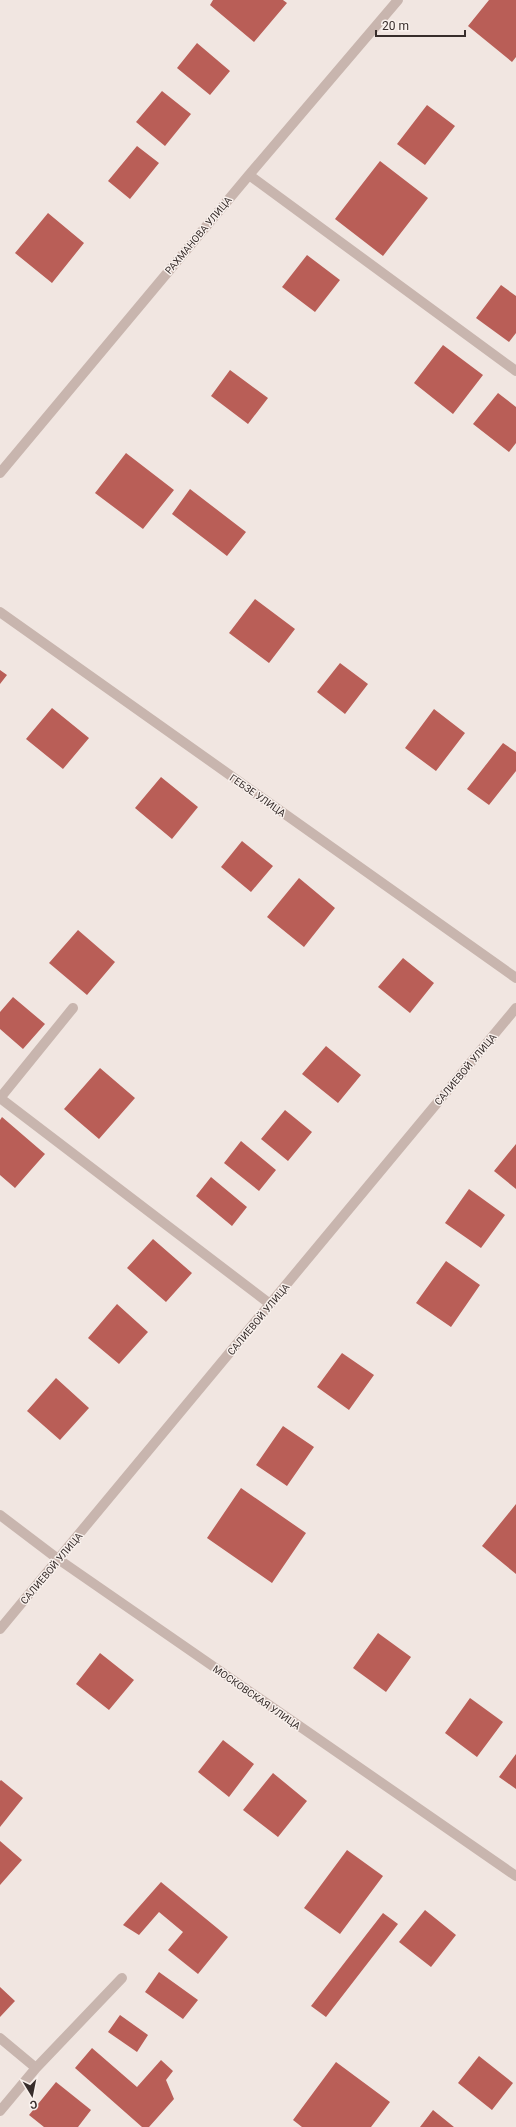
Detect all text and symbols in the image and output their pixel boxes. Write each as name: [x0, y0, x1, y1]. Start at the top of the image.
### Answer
scale bar: [376, 12, 465, 38]
text: 20 m: [382, 19, 409, 33]
street label: РАХМАНОВА УЛИЦА: [163, 194, 234, 276]
street label: ГЕБЗЕ УЛИЦА: [228, 772, 288, 819]
street label: САЛИЕВОЙ УЛИЦА: [432, 1030, 499, 1107]
street label: САЛИЕВОЙ УЛИЦА: [225, 1280, 292, 1357]
street label: САЛИЕВОЙ УЛИЦА: [18, 1529, 85, 1606]
street label: МОСКОВСКАЯ УЛИЦА: [211, 1663, 303, 1732]
north arrow: [12, 2075, 52, 2115]
text: С: [29, 2097, 38, 2111]

